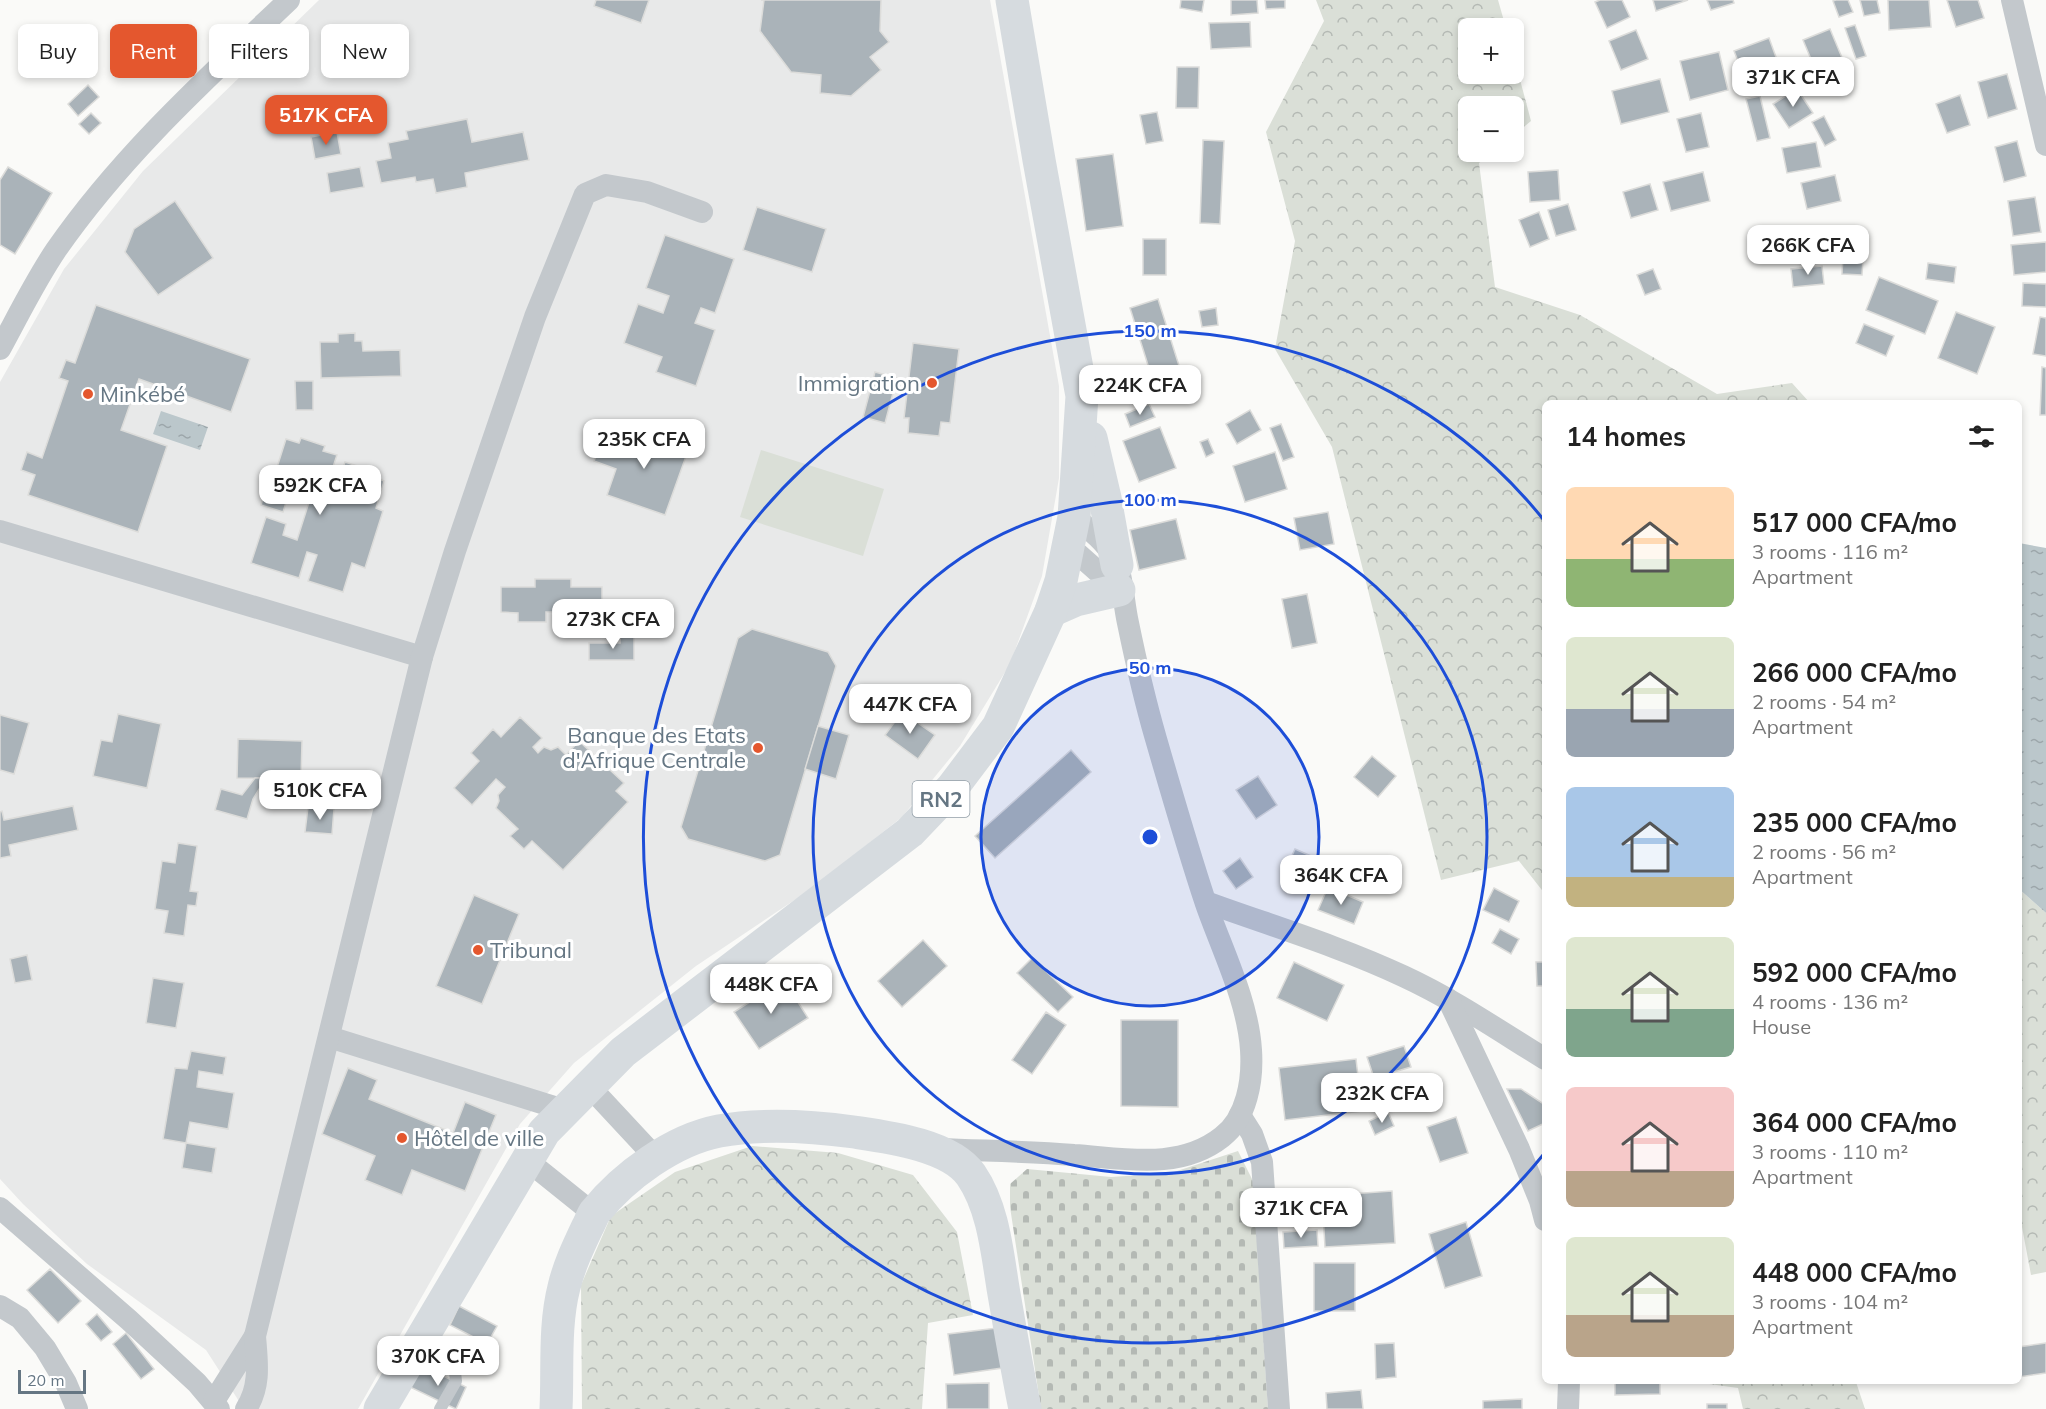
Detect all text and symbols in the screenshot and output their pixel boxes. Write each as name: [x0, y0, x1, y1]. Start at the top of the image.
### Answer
map controls: [1458, 18, 1524, 162]
button: +: [1458, 18, 1524, 84]
chip: Buy: [18, 24, 98, 78]
chip: Rent: [110, 24, 197, 78]
chip: Filters: [209, 24, 309, 78]
chip: New: [321, 24, 409, 78]
pin: 371K CFA: [1731, 57, 1855, 108]
text: 371K CFA: [1746, 64, 1840, 89]
pin: 517K CFA: [264, 95, 388, 146]
button: −: [1458, 96, 1524, 162]
text: 517K CFA: [279, 102, 373, 127]
pin: 266K CFA: [1746, 225, 1870, 276]
text: 266K CFA: [1761, 232, 1855, 257]
text: 150 m: [1123, 319, 1177, 342]
pin: 224K CFA: [1078, 365, 1202, 416]
place label: Immigration: [798, 369, 920, 397]
text: 224K CFA: [1093, 372, 1187, 397]
marker: Immigration: [925, 376, 939, 390]
place label: Minkébé: [100, 380, 185, 408]
marker: Minkébé: [81, 387, 95, 401]
pin: 235K CFA: [582, 419, 706, 470]
text: 14 homes: [1566, 420, 1686, 453]
icon: filters: [1965, 420, 1998, 453]
text: 235K CFA: [597, 426, 691, 451]
pin: 592K CFA: [258, 465, 382, 516]
text: 592K CFA: [273, 472, 367, 497]
text: 100 m: [1123, 488, 1177, 511]
text: 517 000 CFA/mo: [1752, 506, 1957, 539]
icon: home: [1614, 511, 1686, 583]
text: 3 rooms · 116 m²: [1752, 539, 1908, 564]
text: Apartment: [1752, 564, 1853, 589]
pin: 273K CFA: [551, 599, 675, 650]
text: 273K CFA: [566, 606, 660, 631]
text: 50 m: [1129, 656, 1171, 679]
text: 266 000 CFA/mo: [1752, 656, 1957, 689]
icon: home: [1614, 661, 1686, 733]
pin: 447K CFA: [848, 684, 972, 735]
text: 2 rooms · 54 m²: [1752, 689, 1896, 714]
text: 447K CFA: [863, 691, 957, 716]
text: Apartment: [1752, 714, 1853, 739]
place label: Banque des Etats d'Afrique Centrale: [563, 721, 746, 774]
marker: Banque des Etats d'Afrique Centrale: [751, 741, 765, 755]
pin: 510K CFA: [258, 770, 382, 821]
text: 510K CFA: [273, 777, 367, 802]
road number: RN2: [912, 781, 970, 817]
text: 235 000 CFA/mo: [1752, 806, 1957, 839]
icon: home: [1614, 811, 1686, 883]
centre of rings: [1140, 827, 1160, 847]
text: 2 rooms · 56 m²: [1752, 839, 1896, 864]
pin: 364K CFA: [1279, 855, 1403, 906]
text: 364K CFA: [1294, 862, 1388, 887]
text: Apartment: [1752, 864, 1853, 889]
place label: Tribunal: [490, 936, 572, 964]
marker: Tribunal: [471, 943, 485, 957]
text: 592 000 CFA/mo: [1752, 956, 1957, 989]
icon: home: [1614, 961, 1686, 1033]
pin: 448K CFA: [709, 964, 833, 1015]
text: 448K CFA: [724, 971, 818, 996]
text: 4 rooms · 136 m²: [1752, 989, 1908, 1014]
text: House: [1752, 1014, 1811, 1039]
pin: 232K CFA: [1320, 1073, 1444, 1124]
text: 232K CFA: [1335, 1080, 1429, 1105]
text: 364 000 CFA/mo: [1752, 1106, 1957, 1139]
icon: home: [1614, 1111, 1686, 1183]
place label: Hôtel de ville: [414, 1124, 544, 1152]
marker: Hôtel de ville: [395, 1131, 409, 1145]
text: 3 rooms · 110 m²: [1752, 1139, 1908, 1164]
text: Apartment: [1752, 1164, 1853, 1189]
pin: 371K CFA: [1239, 1188, 1363, 1239]
text: 371K CFA: [1254, 1195, 1348, 1220]
text: 448 000 CFA/mo: [1752, 1256, 1957, 1289]
icon: home: [1614, 1261, 1686, 1333]
text: 3 rooms · 104 m²: [1752, 1289, 1908, 1314]
text: Apartment: [1752, 1314, 1853, 1339]
pin: 370K CFA: [376, 1336, 500, 1387]
text: 370K CFA: [391, 1343, 485, 1368]
scale bar: [18, 1367, 86, 1394]
text: 20 m: [27, 1370, 64, 1390]

